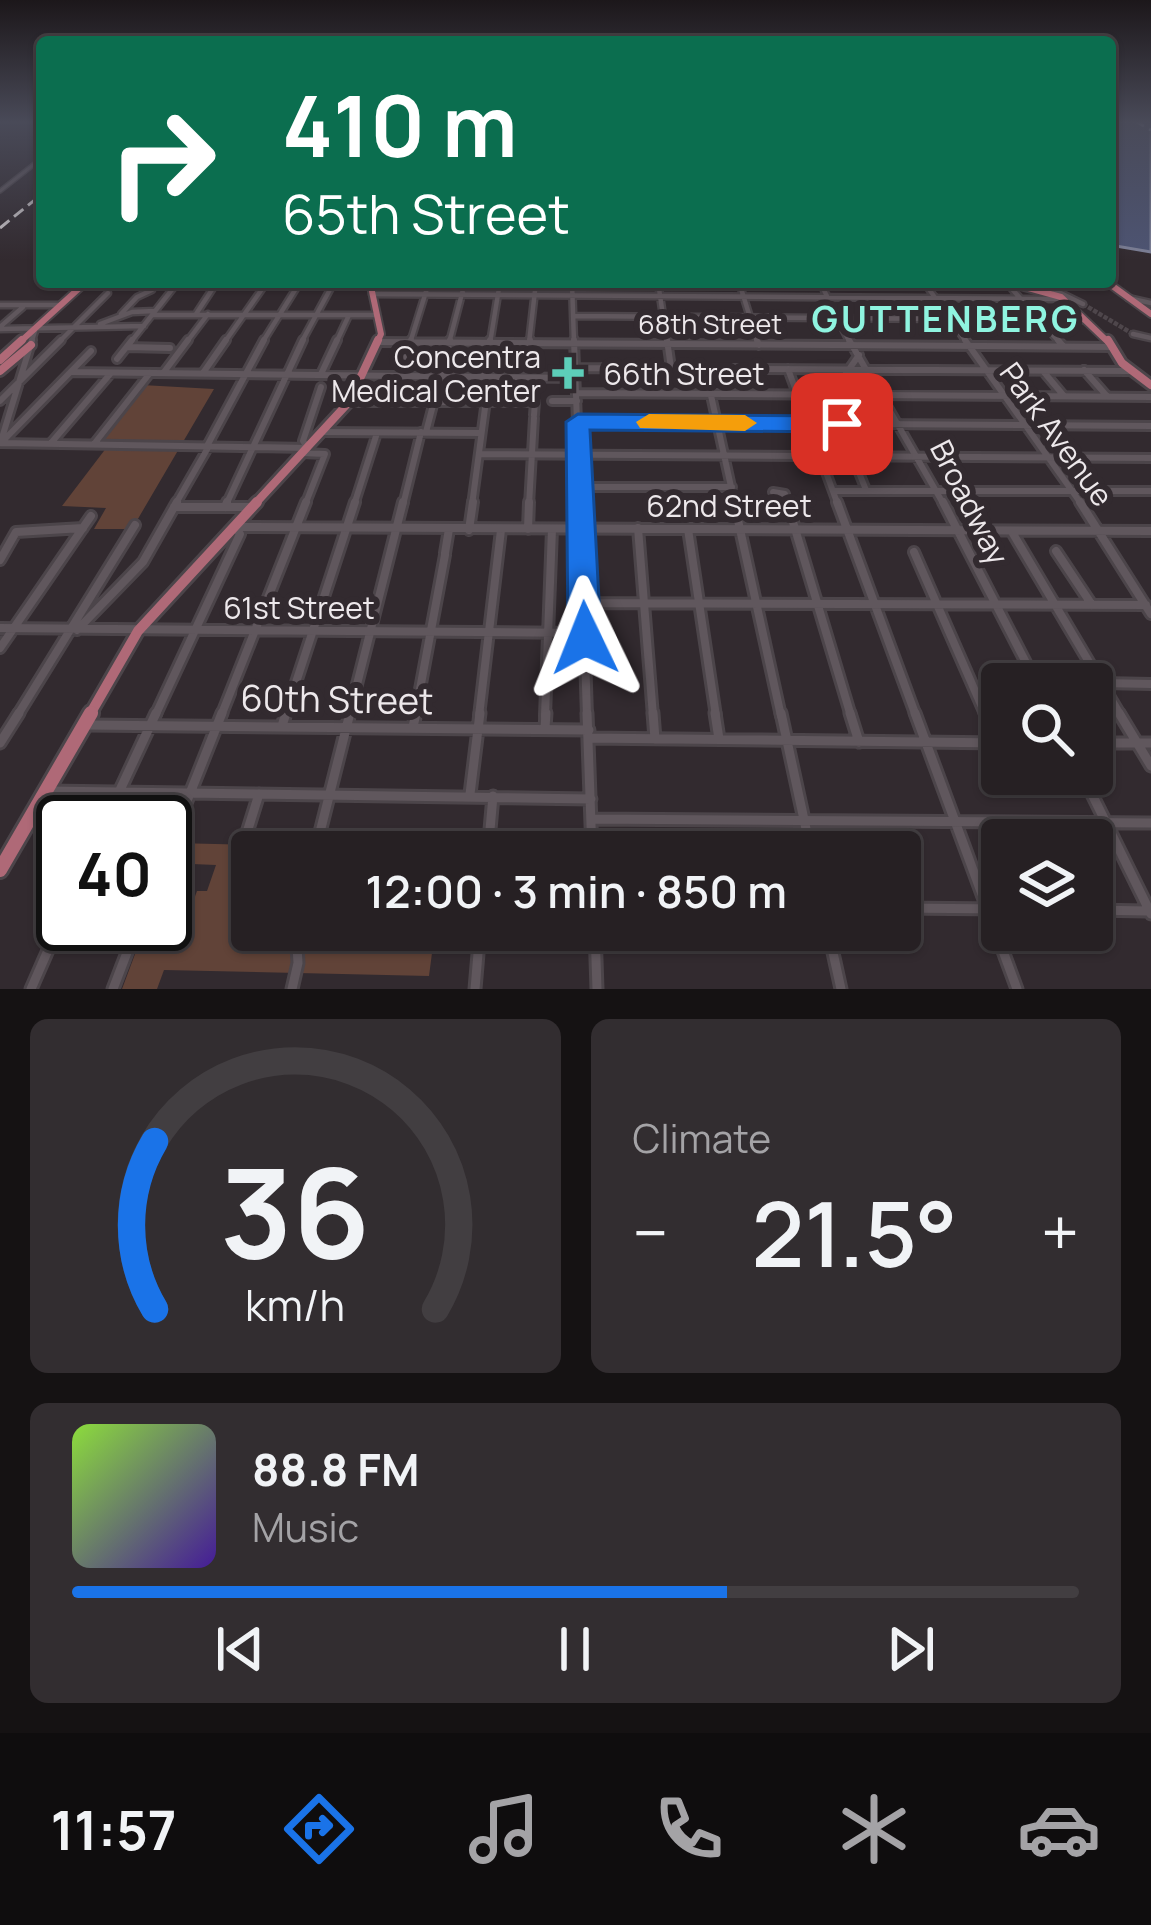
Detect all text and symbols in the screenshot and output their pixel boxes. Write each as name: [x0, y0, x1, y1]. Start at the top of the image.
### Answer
text: 410 m: [282, 67, 518, 182]
icon: right: [84, 84, 240, 240]
text: 65th Street: [282, 176, 570, 250]
district label: GUTTENBERG: [812, 294, 1080, 343]
street label: 68th Street: [638, 305, 782, 342]
place label: Concentra Medical Center: [331, 336, 541, 411]
street label: 66th Street: [603, 353, 765, 394]
street label: Park Avenue: [991, 354, 1123, 514]
marker: Concentra Medical Center: [552, 357, 584, 389]
pin: [791, 373, 893, 475]
icon: arrive: [809, 391, 875, 457]
street label: Broadway: [921, 433, 1019, 572]
street label: 62nd Street: [646, 485, 812, 526]
position arrow: [522, 575, 648, 701]
street label: 61st Street: [223, 587, 375, 628]
map controls: [981, 663, 1113, 951]
button: search: [981, 663, 1113, 795]
street label: 60th Street: [240, 673, 434, 725]
speed limit sign: 40: [36, 795, 192, 951]
button: layers: [981, 819, 1113, 951]
text: 12:00 · 3 min · 850 m: [365, 860, 787, 922]
text: Climate: [633, 1111, 771, 1165]
text: 36: [220, 1125, 370, 1295]
text: 21.5°: [752, 1171, 958, 1294]
text: −: [633, 1187, 668, 1277]
text: +: [1041, 1187, 1079, 1277]
text: km/h: [245, 1275, 345, 1334]
text: 88.8 FM: [252, 1438, 419, 1500]
text: Music: [252, 1500, 359, 1554]
icon: previous: [207, 1616, 273, 1682]
icon: pause: [542, 1616, 608, 1682]
icon: next: [878, 1616, 944, 1682]
icon: directions: [277, 1787, 361, 1871]
icon: music: [462, 1787, 546, 1871]
icon: phone: [647, 1787, 731, 1871]
icon: climate: [832, 1787, 916, 1871]
icon: car: [1017, 1787, 1101, 1871]
text: 11:57: [50, 1792, 177, 1866]

